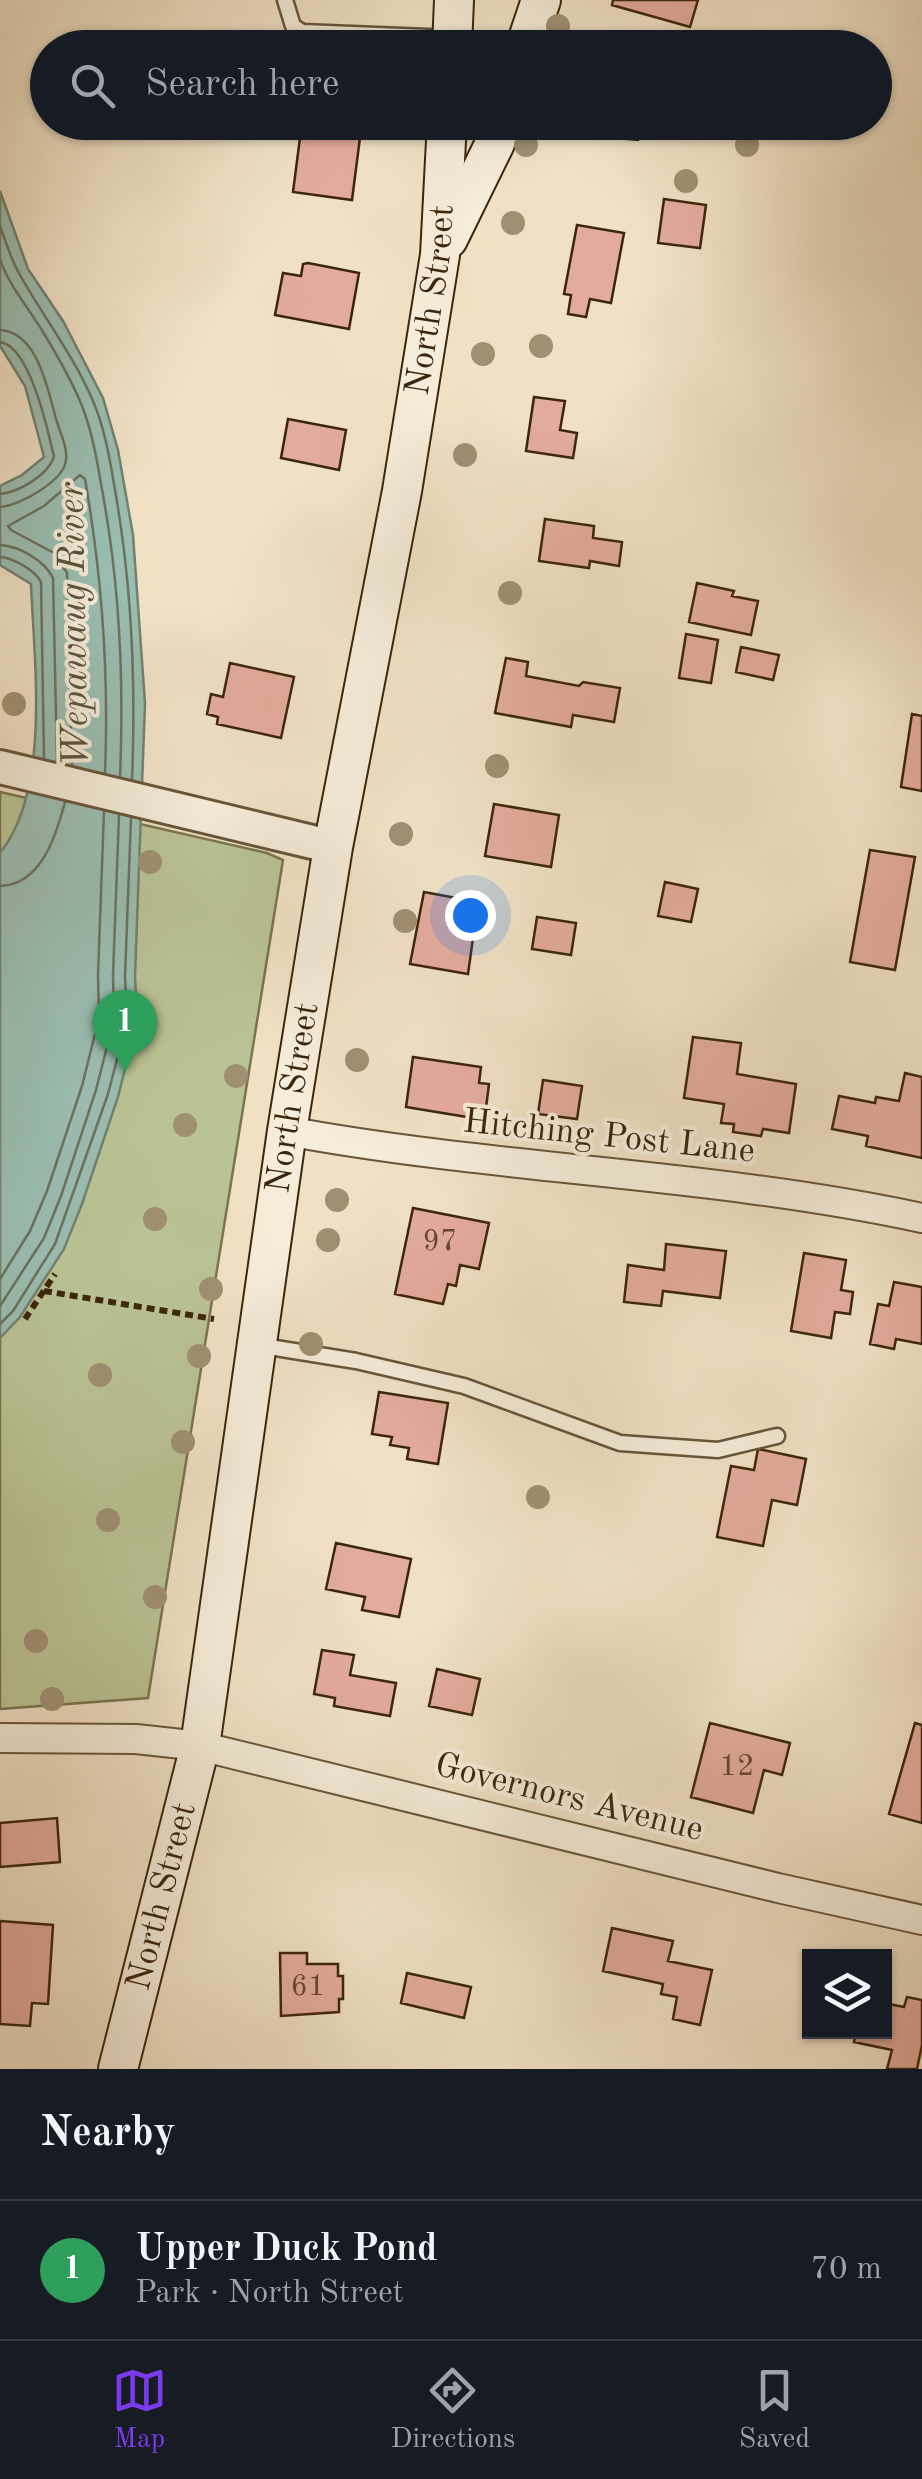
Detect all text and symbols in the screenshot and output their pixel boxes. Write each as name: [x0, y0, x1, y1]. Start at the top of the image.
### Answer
search box: [30, 30, 892, 140]
icon: search: [65, 58, 120, 113]
text: Search here: [145, 66, 340, 104]
street label: North Street: [400, 204, 460, 398]
water label: Wepawaug River: [53, 481, 96, 768]
your location: [445, 890, 496, 941]
pin: 1: [92, 990, 158, 1072]
street label: North Street: [261, 1000, 325, 1196]
street label: Hitching Post Lane: [461, 1104, 757, 1170]
house number: 97: [423, 1227, 457, 1257]
street label: Governors Avenue: [431, 1748, 707, 1848]
house number: 12: [720, 1752, 754, 1782]
street label: North Street: [121, 1799, 202, 1994]
map controls: [802, 1949, 892, 2039]
button: layers: [802, 1949, 892, 2039]
house number: 61: [291, 1972, 325, 2002]
text: Nearby: [40, 2113, 176, 2155]
text: Upper Duck Pond: [135, 2231, 437, 2269]
text: 1: [63, 2254, 82, 2286]
text: 70 m: [811, 2254, 882, 2286]
text: Park · North Street: [135, 2278, 404, 2310]
tab: Map: [112, 2363, 167, 2458]
tab: Directions: [391, 2363, 515, 2458]
tab: Saved: [739, 2363, 810, 2458]

